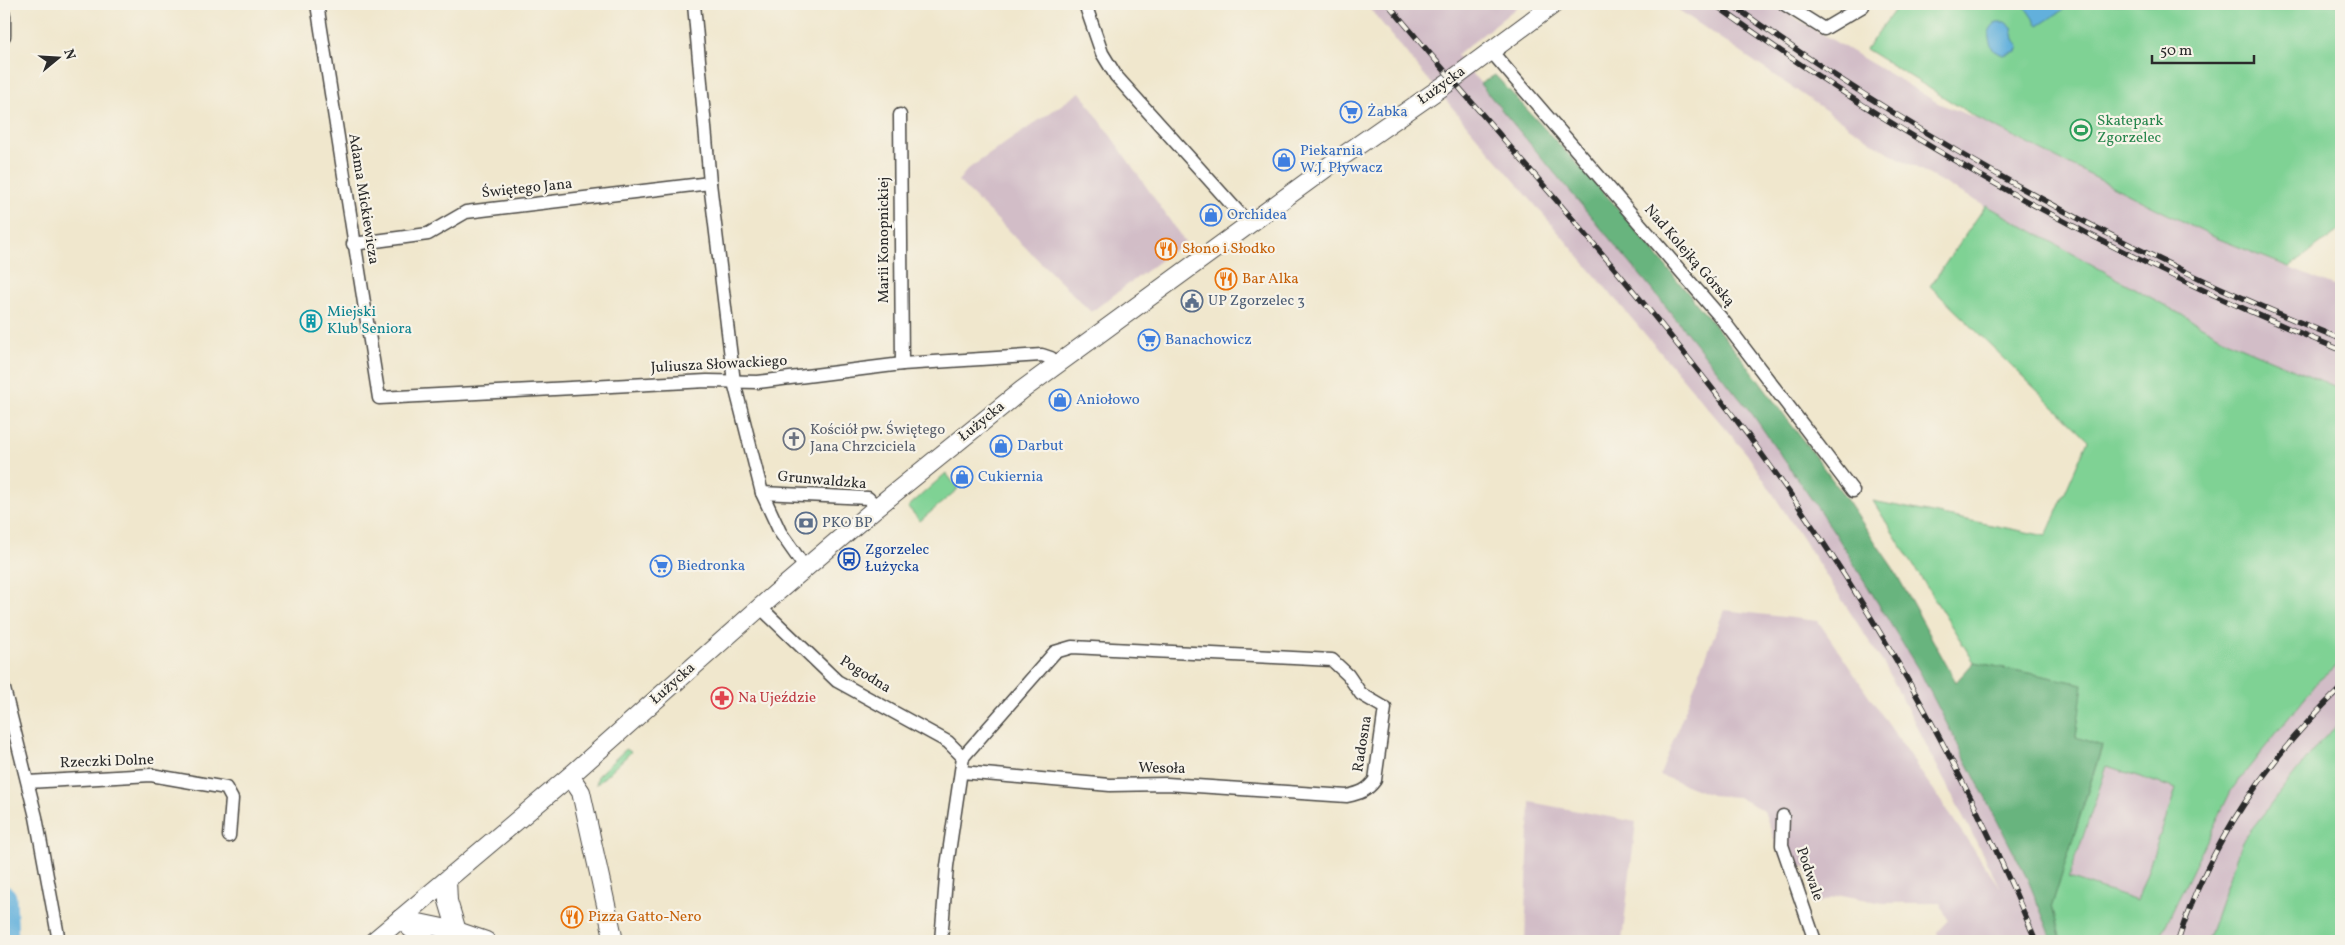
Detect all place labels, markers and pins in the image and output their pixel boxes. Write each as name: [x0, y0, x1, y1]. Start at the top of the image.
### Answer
supermarket icon: Żabka: [1339, 100, 1363, 124]
place label: Żabka: [1367, 102, 1408, 123]
place label: Skatepark Zgorzelec: [2097, 111, 2163, 149]
sports icon: Skatepark Zgorzelec: [2069, 118, 2093, 142]
place label: Piekarnia W.J. Pływacz: [1300, 141, 1383, 179]
shop icon: Piekarnia W.J. Pływacz: [1272, 148, 1296, 172]
shop icon: Orchidea: [1199, 203, 1223, 227]
place label: Orchidea: [1227, 205, 1287, 226]
restaurant icon: Słono i Słodko: [1154, 237, 1178, 261]
place label: Słono i Słodko: [1182, 239, 1275, 260]
restaurant icon: Bar Alka: [1214, 267, 1238, 291]
place label: Bar Alka: [1242, 269, 1299, 290]
public building icon: UP Zgorzelec 3: [1180, 289, 1204, 313]
place label: UP Zgorzelec 3: [1208, 291, 1305, 312]
place label: Miejski Klub Seniora: [327, 302, 412, 340]
building icon: Miejski Klub Seniora: [299, 309, 323, 333]
supermarket icon: Banachowicz: [1137, 328, 1161, 352]
place label: Banachowicz: [1165, 330, 1252, 351]
shop icon: Aniołowo: [1048, 388, 1072, 412]
place label: Aniołowo: [1076, 390, 1140, 411]
place label: Kościół pw. Świętego Jana Chrzciciela: [810, 420, 945, 458]
church icon: Kościół pw. Świętego Jana Chrzciciela: [782, 427, 806, 451]
shop icon: Darbut: [989, 434, 1013, 458]
place label: Darbut: [1017, 436, 1064, 457]
shop icon: Cukiernia: [950, 465, 974, 489]
place label: Cukiernia: [978, 467, 1043, 488]
bank icon: PKO BP: [794, 511, 818, 535]
place label: PKO BP: [822, 513, 873, 534]
place label: Zgorzelec Łużycka: [865, 540, 930, 578]
bus stop icon: Zgorzelec Łużycka: [837, 547, 861, 571]
supermarket icon: Biedronka: [649, 554, 673, 578]
place label: Biedronka: [677, 556, 745, 577]
pharmacy icon: Na Ujeździe: [710, 686, 734, 710]
place label: Na Ujeździe: [738, 688, 816, 709]
restaurant icon: Pizza Gatto-Nero: [560, 905, 584, 929]
place label: Pizza Gatto-Nero: [588, 907, 702, 928]

